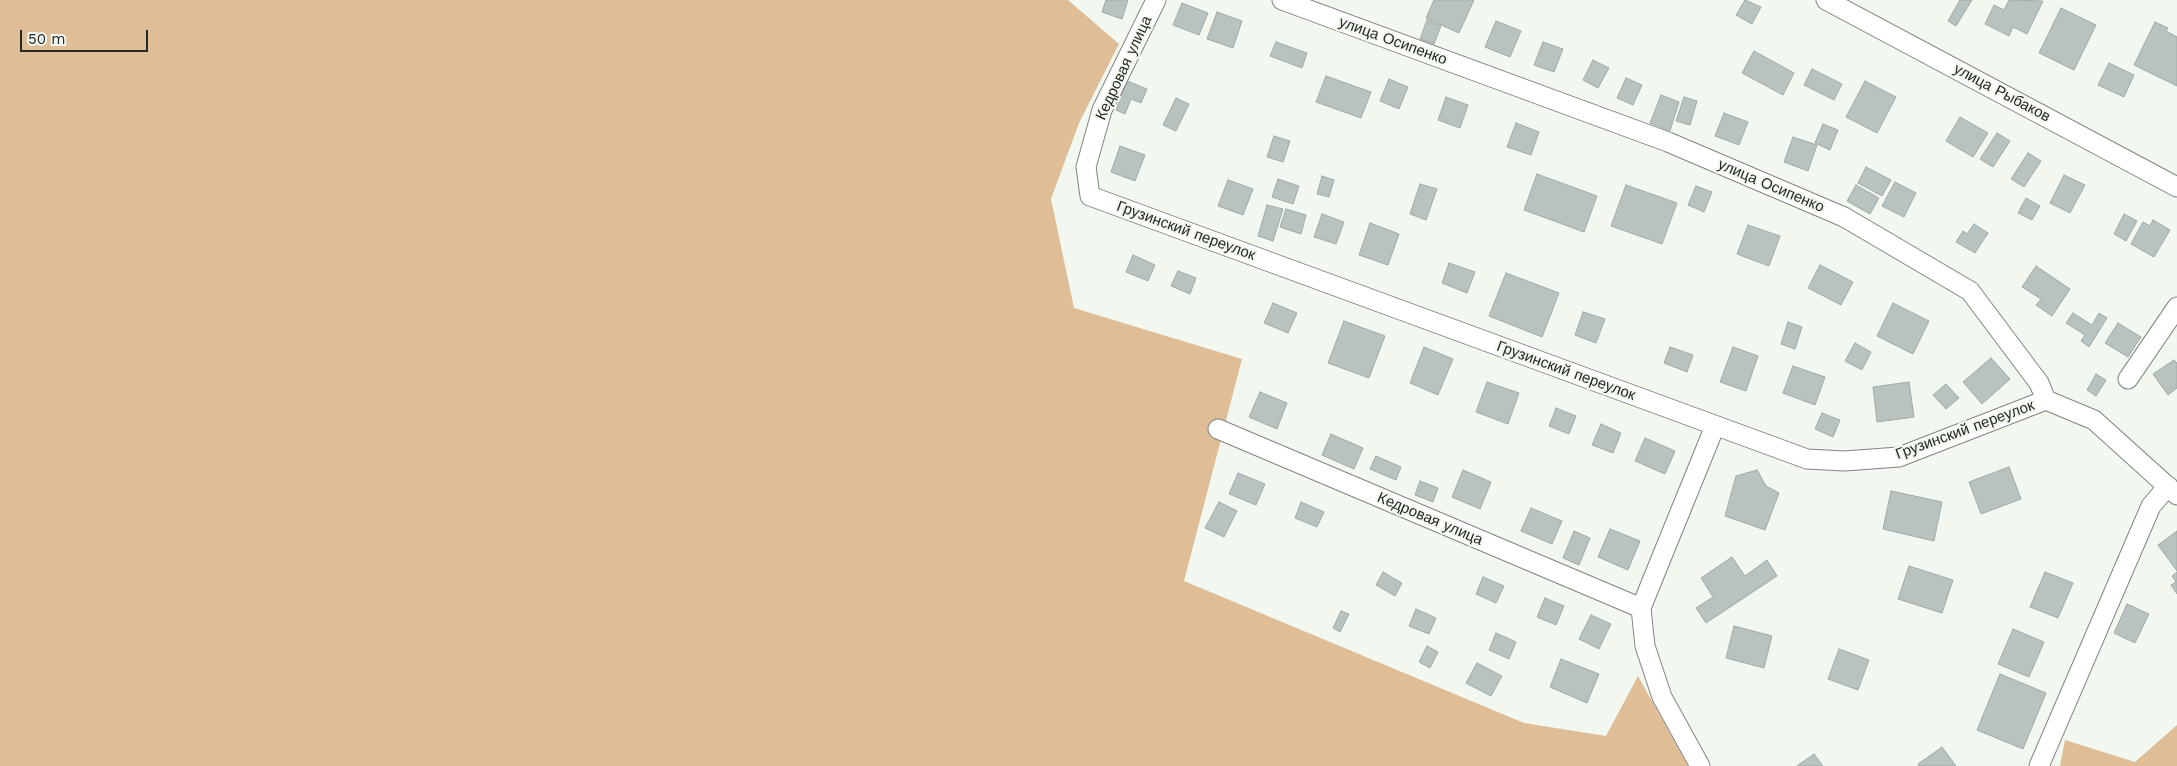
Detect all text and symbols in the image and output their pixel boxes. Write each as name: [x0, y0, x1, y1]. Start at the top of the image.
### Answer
street label: Кедровая улица: [1092, 13, 1156, 123]
street label: улица Осипенко: [1336, 13, 1450, 69]
scale bar: [22, 20, 150, 52]
text: 50 m: [28, 30, 65, 48]
street label: улица Рыбаков: [1951, 60, 2053, 126]
street label: улица Осипенко: [1715, 155, 1827, 217]
street label: Грузинский переулок: [1114, 198, 1258, 264]
street label: Грузинский переулок: [1494, 338, 1638, 404]
street label: Грузинский переулок: [1893, 397, 2037, 463]
street label: Кедровая улица: [1375, 489, 1485, 549]

